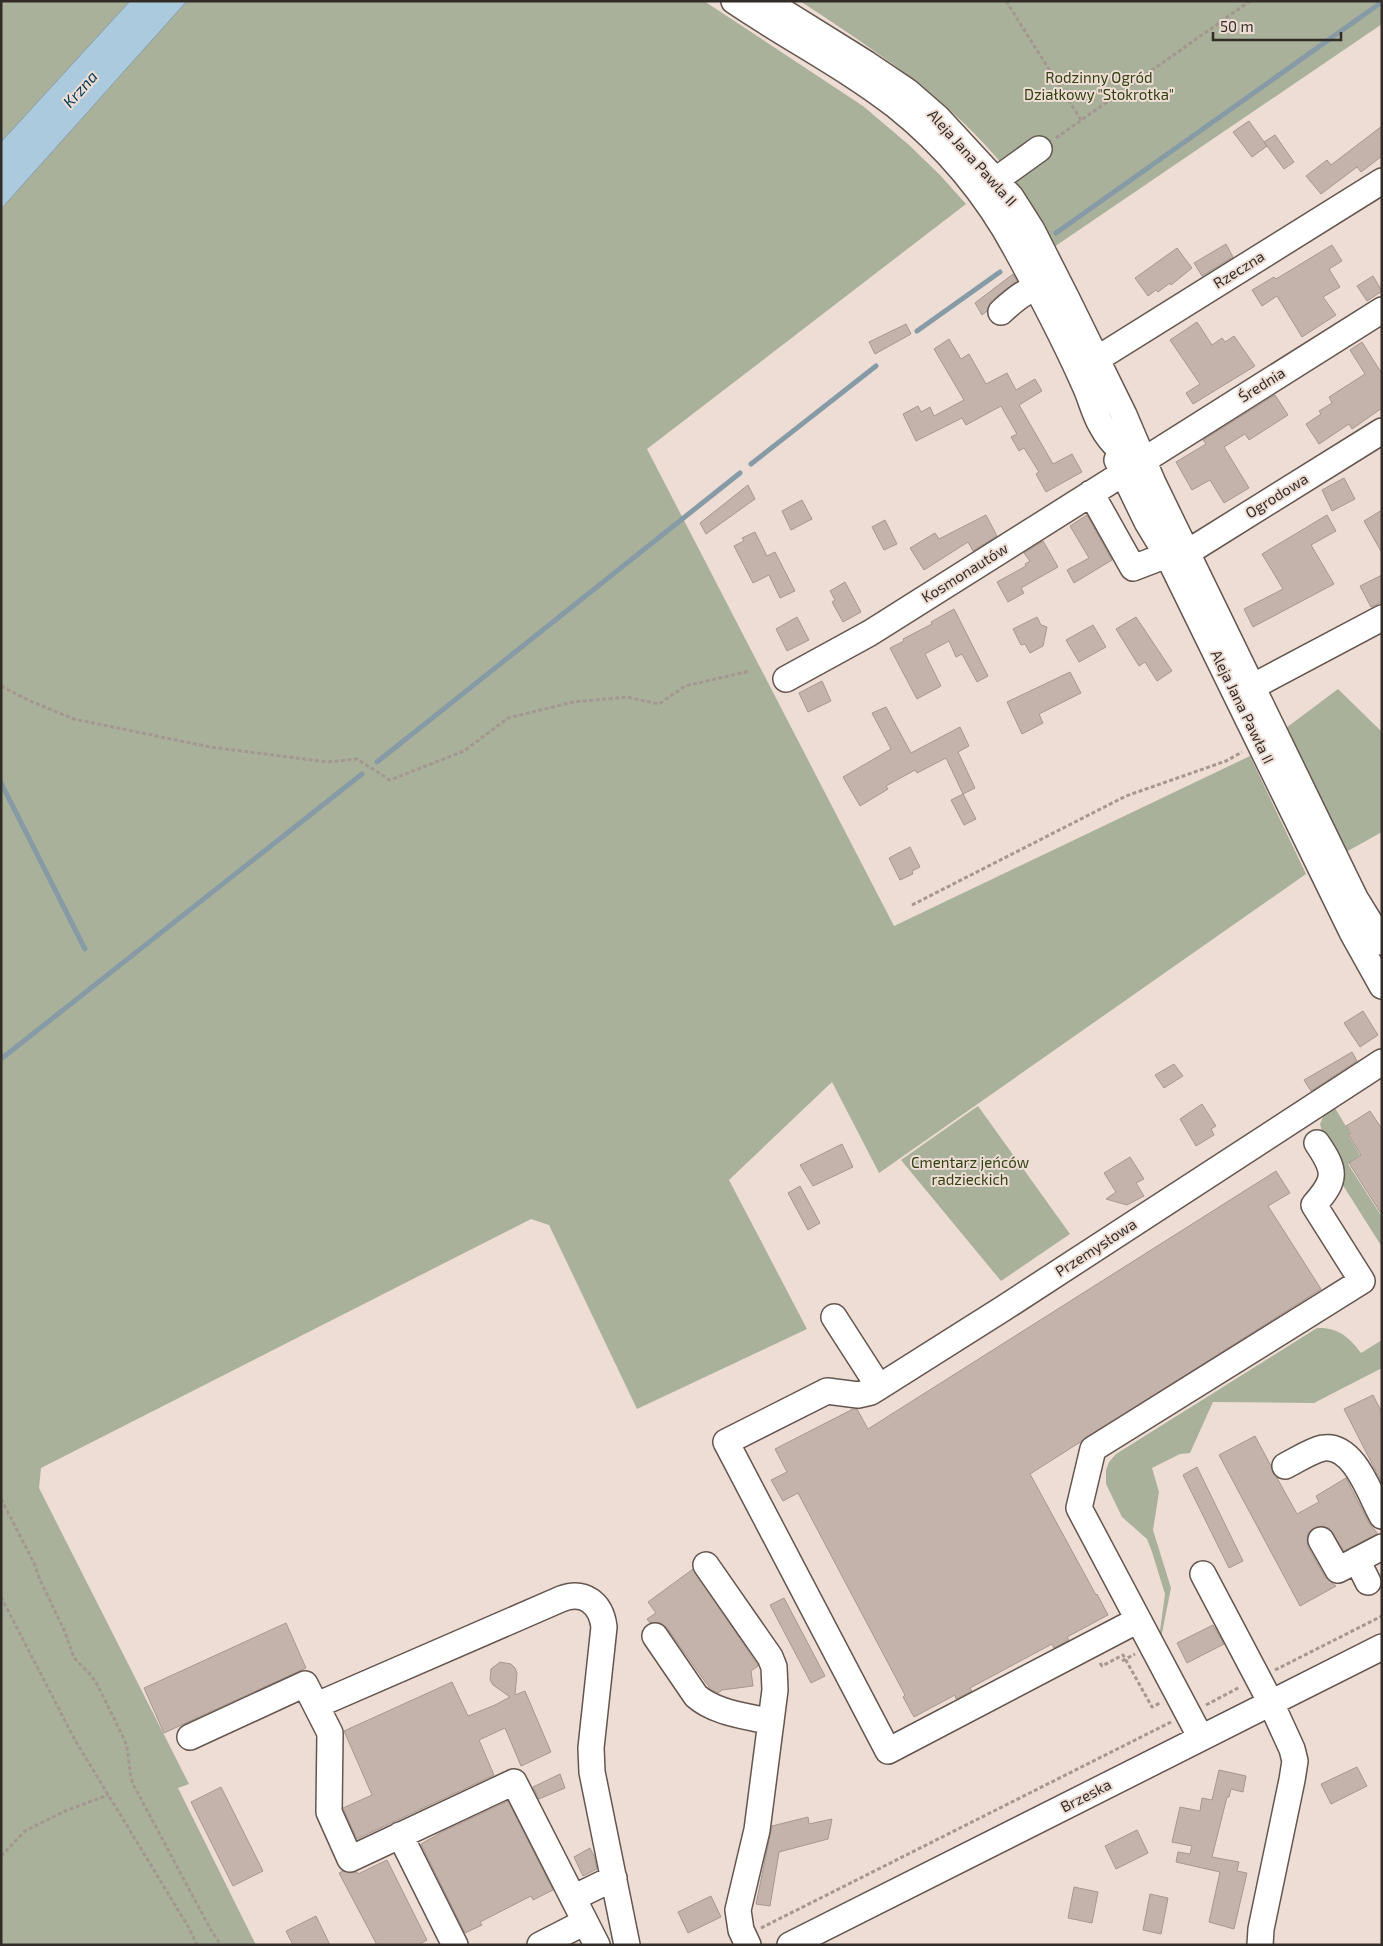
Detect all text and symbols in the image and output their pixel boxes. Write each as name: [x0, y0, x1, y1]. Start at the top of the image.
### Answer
scale bar: [1213, 10, 1340, 42]
text: 50 m: [1220, 17, 1254, 35]
water label: Krzna: [58, 67, 101, 111]
park label: Rodzinny Ogród Działkowy "Stokrotka": [1024, 68, 1174, 103]
street label: Aleja Jana Pawła II: [924, 105, 1021, 210]
street label: Rzeczna: [1210, 246, 1267, 292]
street label: Średnia: [1235, 363, 1288, 405]
street label: Ogrodowa: [1242, 469, 1311, 521]
street label: Kosmonautów: [918, 538, 1011, 606]
street label: Aleja Jana Pawła II: [1207, 647, 1278, 767]
park label: Cmentarz jeńców radzieckich: [911, 1153, 1029, 1188]
street label: Przemysłowa: [1051, 1214, 1139, 1280]
street label: Brzeska: [1057, 1775, 1114, 1815]

